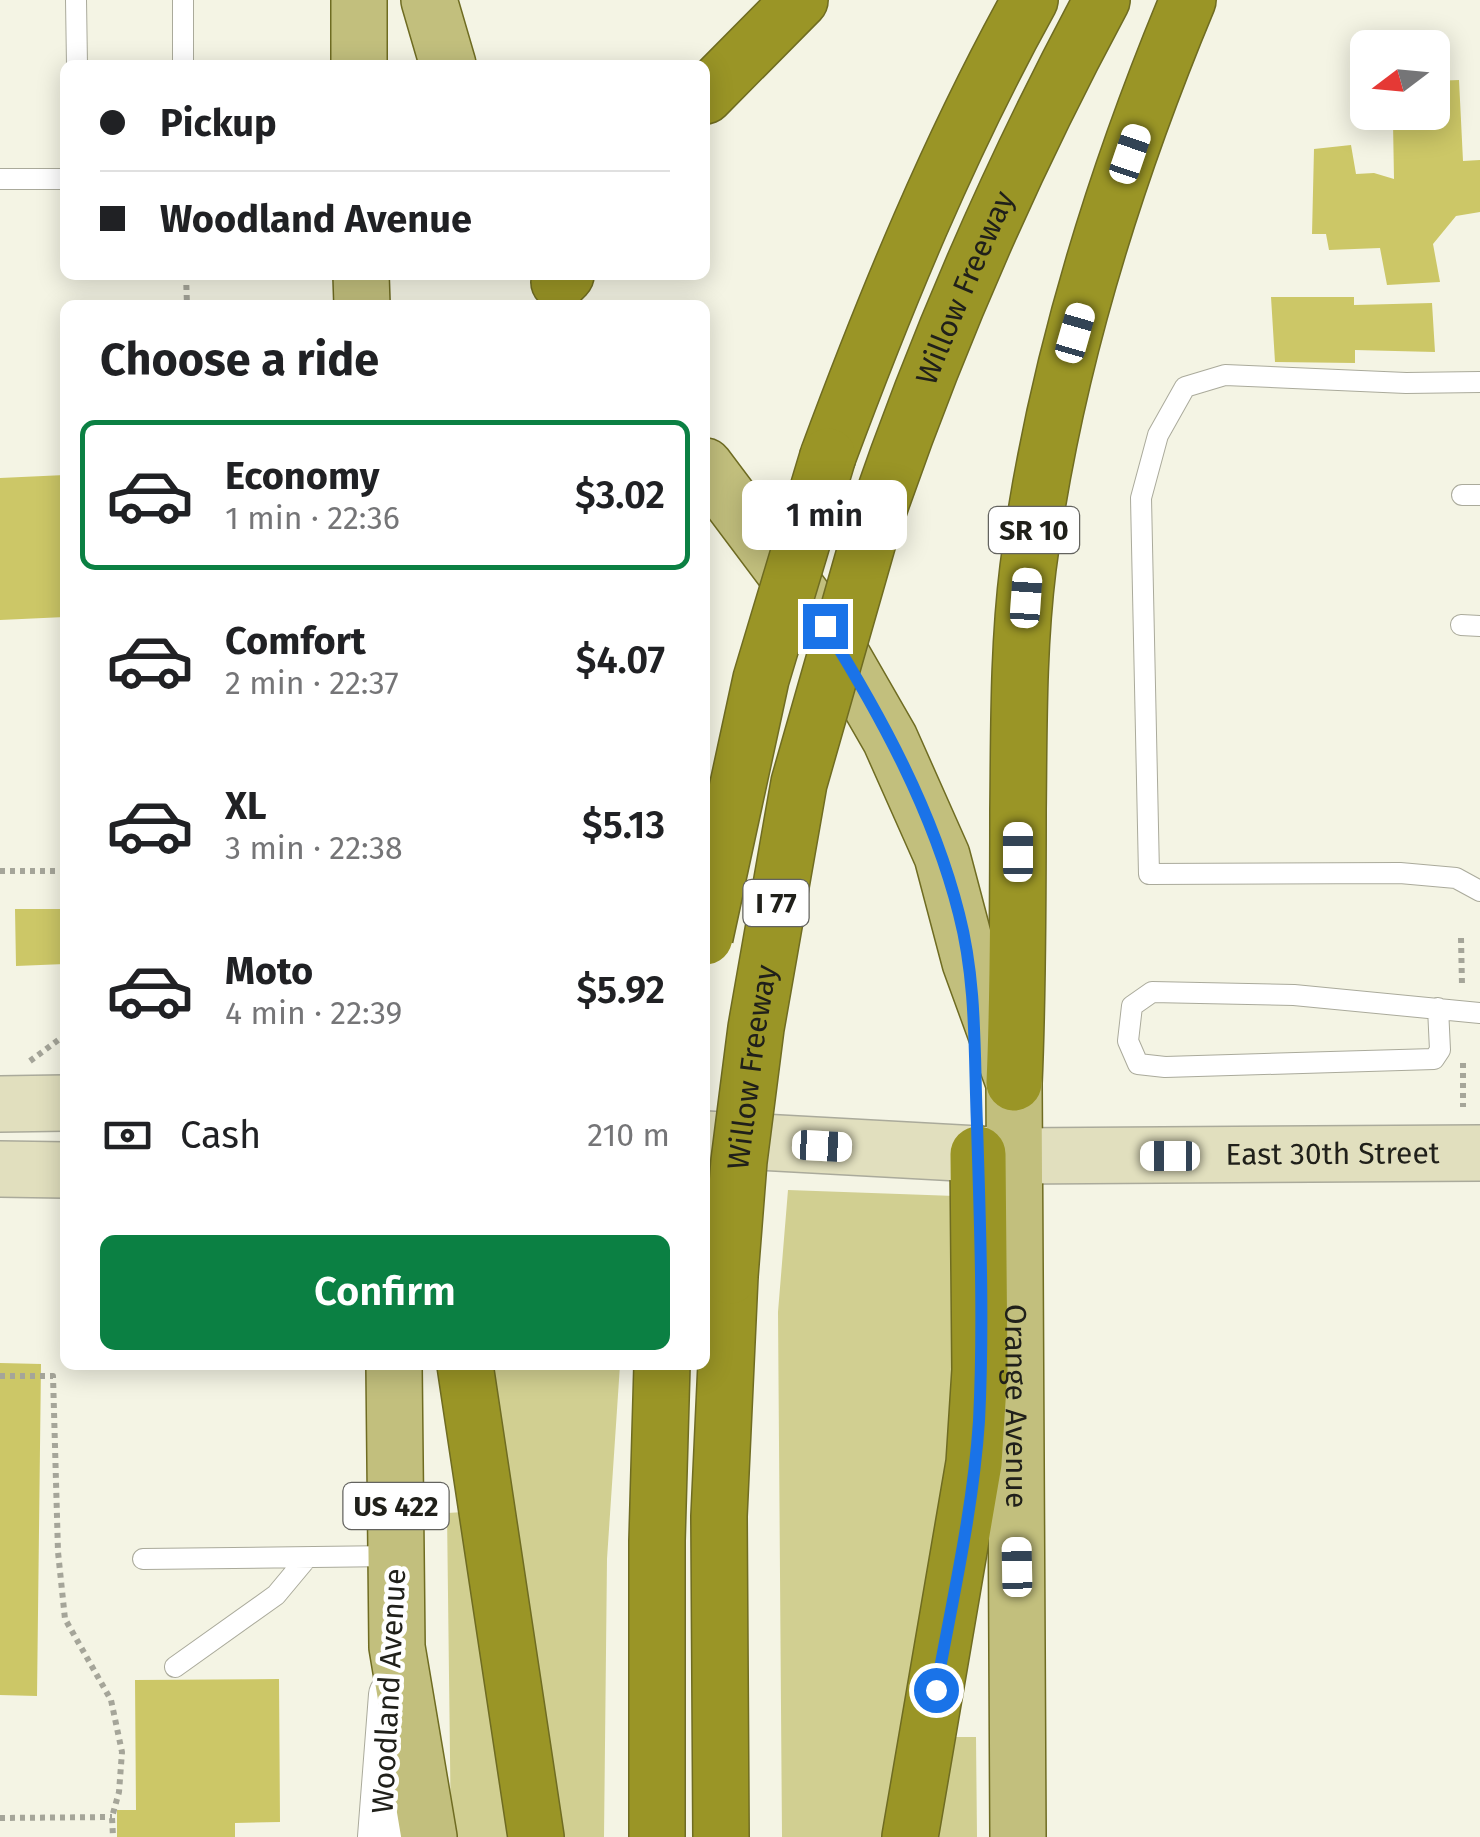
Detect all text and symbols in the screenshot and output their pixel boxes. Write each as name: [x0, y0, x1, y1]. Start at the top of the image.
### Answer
north arrow: [1350, 30, 1450, 130]
map controls: [1350, 30, 1450, 130]
text: Pickup: [160, 100, 277, 146]
car: [1106, 121, 1154, 187]
street label: Willow Freeway: [908, 185, 1022, 390]
text: Woodland Avenue: [160, 196, 472, 242]
car: [1052, 300, 1098, 366]
text: Choose a ride: [100, 333, 379, 387]
icon: car: [105, 450, 195, 540]
text: Economy: [225, 453, 380, 499]
text: $3.02: [575, 472, 665, 518]
callout: 1 min: [742, 481, 908, 551]
text: 1 min: [786, 496, 863, 534]
text: 1 min · 22:36: [225, 499, 400, 537]
road number: SR 10: [989, 507, 1079, 553]
car: [1009, 567, 1043, 629]
route end: [803, 604, 848, 649]
icon: car: [105, 615, 195, 705]
text: Comfort: [225, 618, 366, 664]
text: $4.07: [576, 637, 665, 683]
text: 2 min · 22:37: [225, 664, 399, 702]
icon: car: [105, 780, 195, 870]
text: XL: [225, 783, 267, 829]
text: $5.13: [582, 802, 665, 848]
car: [1003, 822, 1033, 882]
text: 3 min · 22:38: [225, 829, 403, 867]
road number: I 77: [744, 880, 808, 926]
icon: car: [105, 945, 195, 1035]
text: Moto: [225, 948, 313, 994]
street label: Willow Freeway: [720, 962, 785, 1172]
text: $5.92: [576, 967, 665, 1013]
text: 4 min · 22:39: [225, 994, 402, 1032]
icon: cash: [100, 1108, 155, 1163]
text: Cash: [180, 1112, 261, 1158]
text: 210 m: [587, 1116, 670, 1154]
car: [791, 1129, 853, 1163]
street label: East 30th Street: [1225, 1135, 1440, 1173]
car: [1140, 1141, 1200, 1171]
button: Confirm: [100, 1235, 670, 1350]
street label: Orange Avenue: [997, 1304, 1034, 1508]
road number: US 422: [344, 1483, 448, 1529]
car: [1001, 1537, 1033, 1597]
street label: Woodland Avenue: [365, 1567, 413, 1815]
route start: [914, 1668, 959, 1713]

